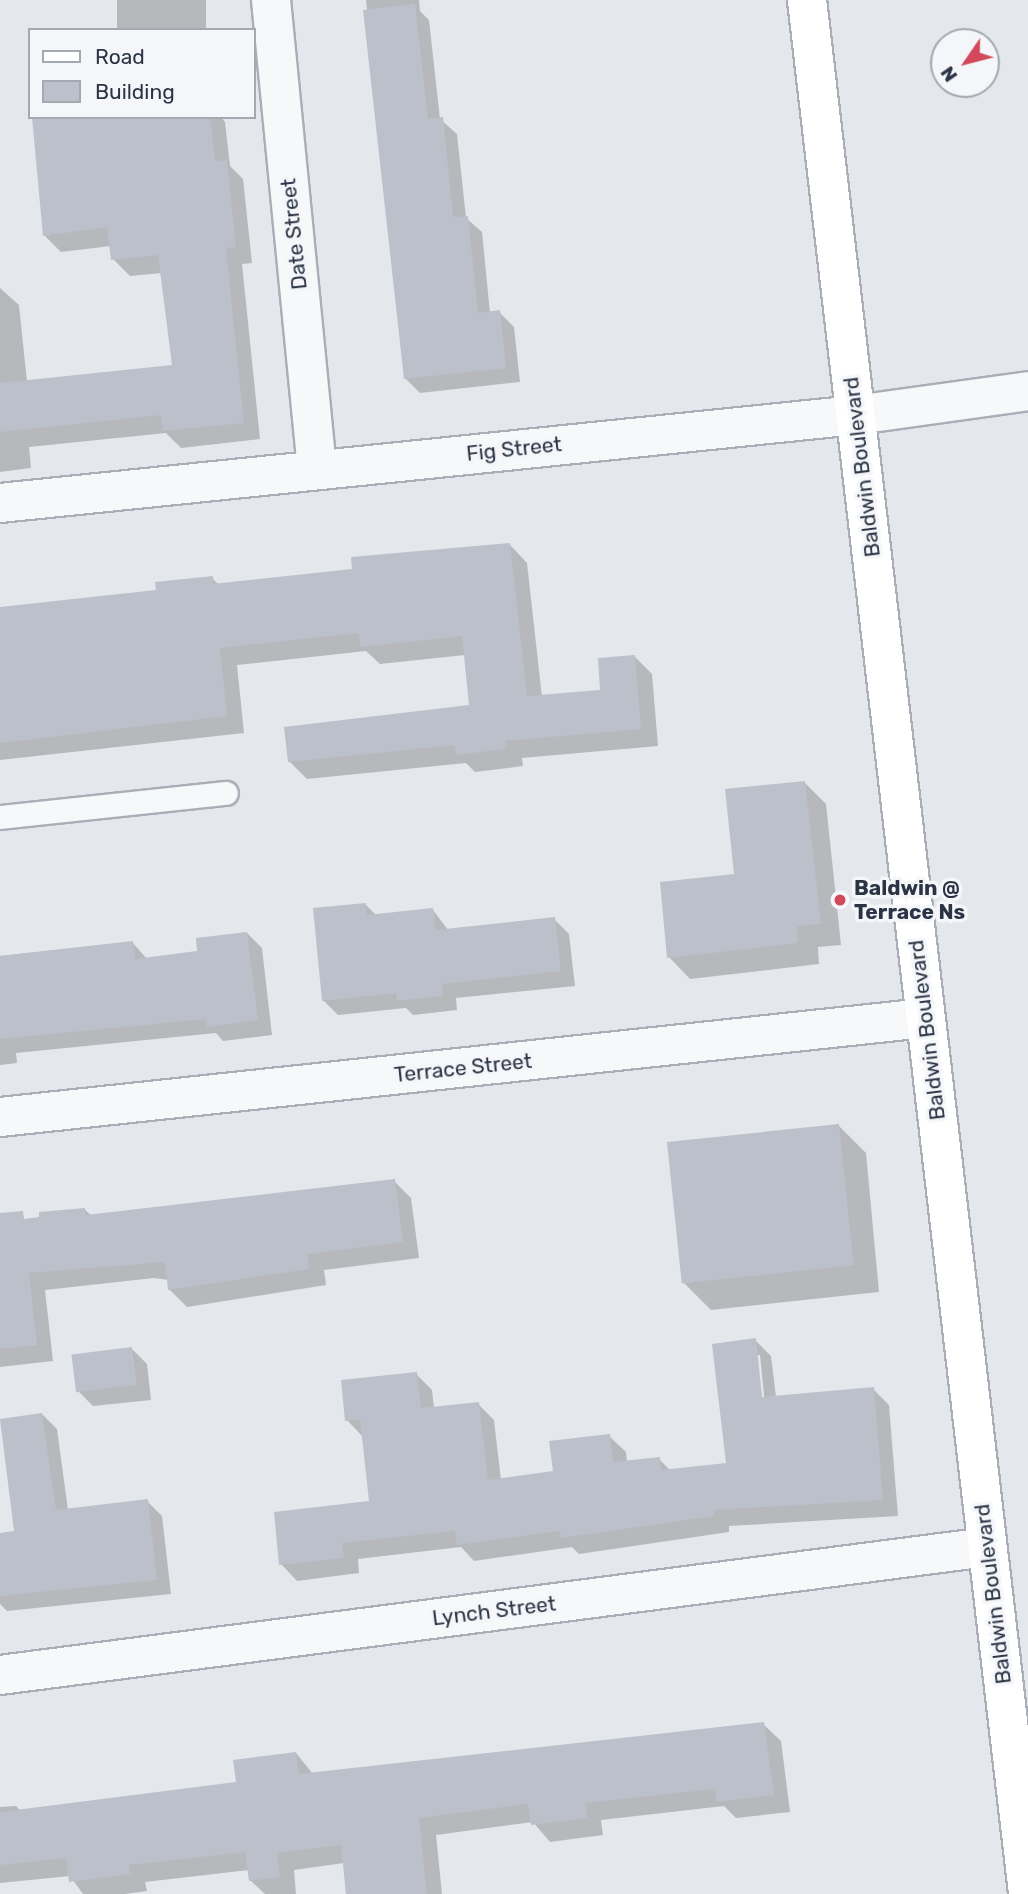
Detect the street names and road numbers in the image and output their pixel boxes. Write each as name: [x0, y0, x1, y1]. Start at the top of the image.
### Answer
street label: Date Street: [276, 177, 312, 291]
street label: Baldwin Boulevard: [838, 376, 886, 558]
street label: Fig Street: [465, 431, 563, 467]
street label: Baldwin Boulevard: [903, 939, 951, 1121]
street label: Terrace Street: [393, 1048, 533, 1088]
street label: Baldwin Boulevard: [969, 1503, 1017, 1685]
street label: Lynch Street: [431, 1591, 557, 1631]

